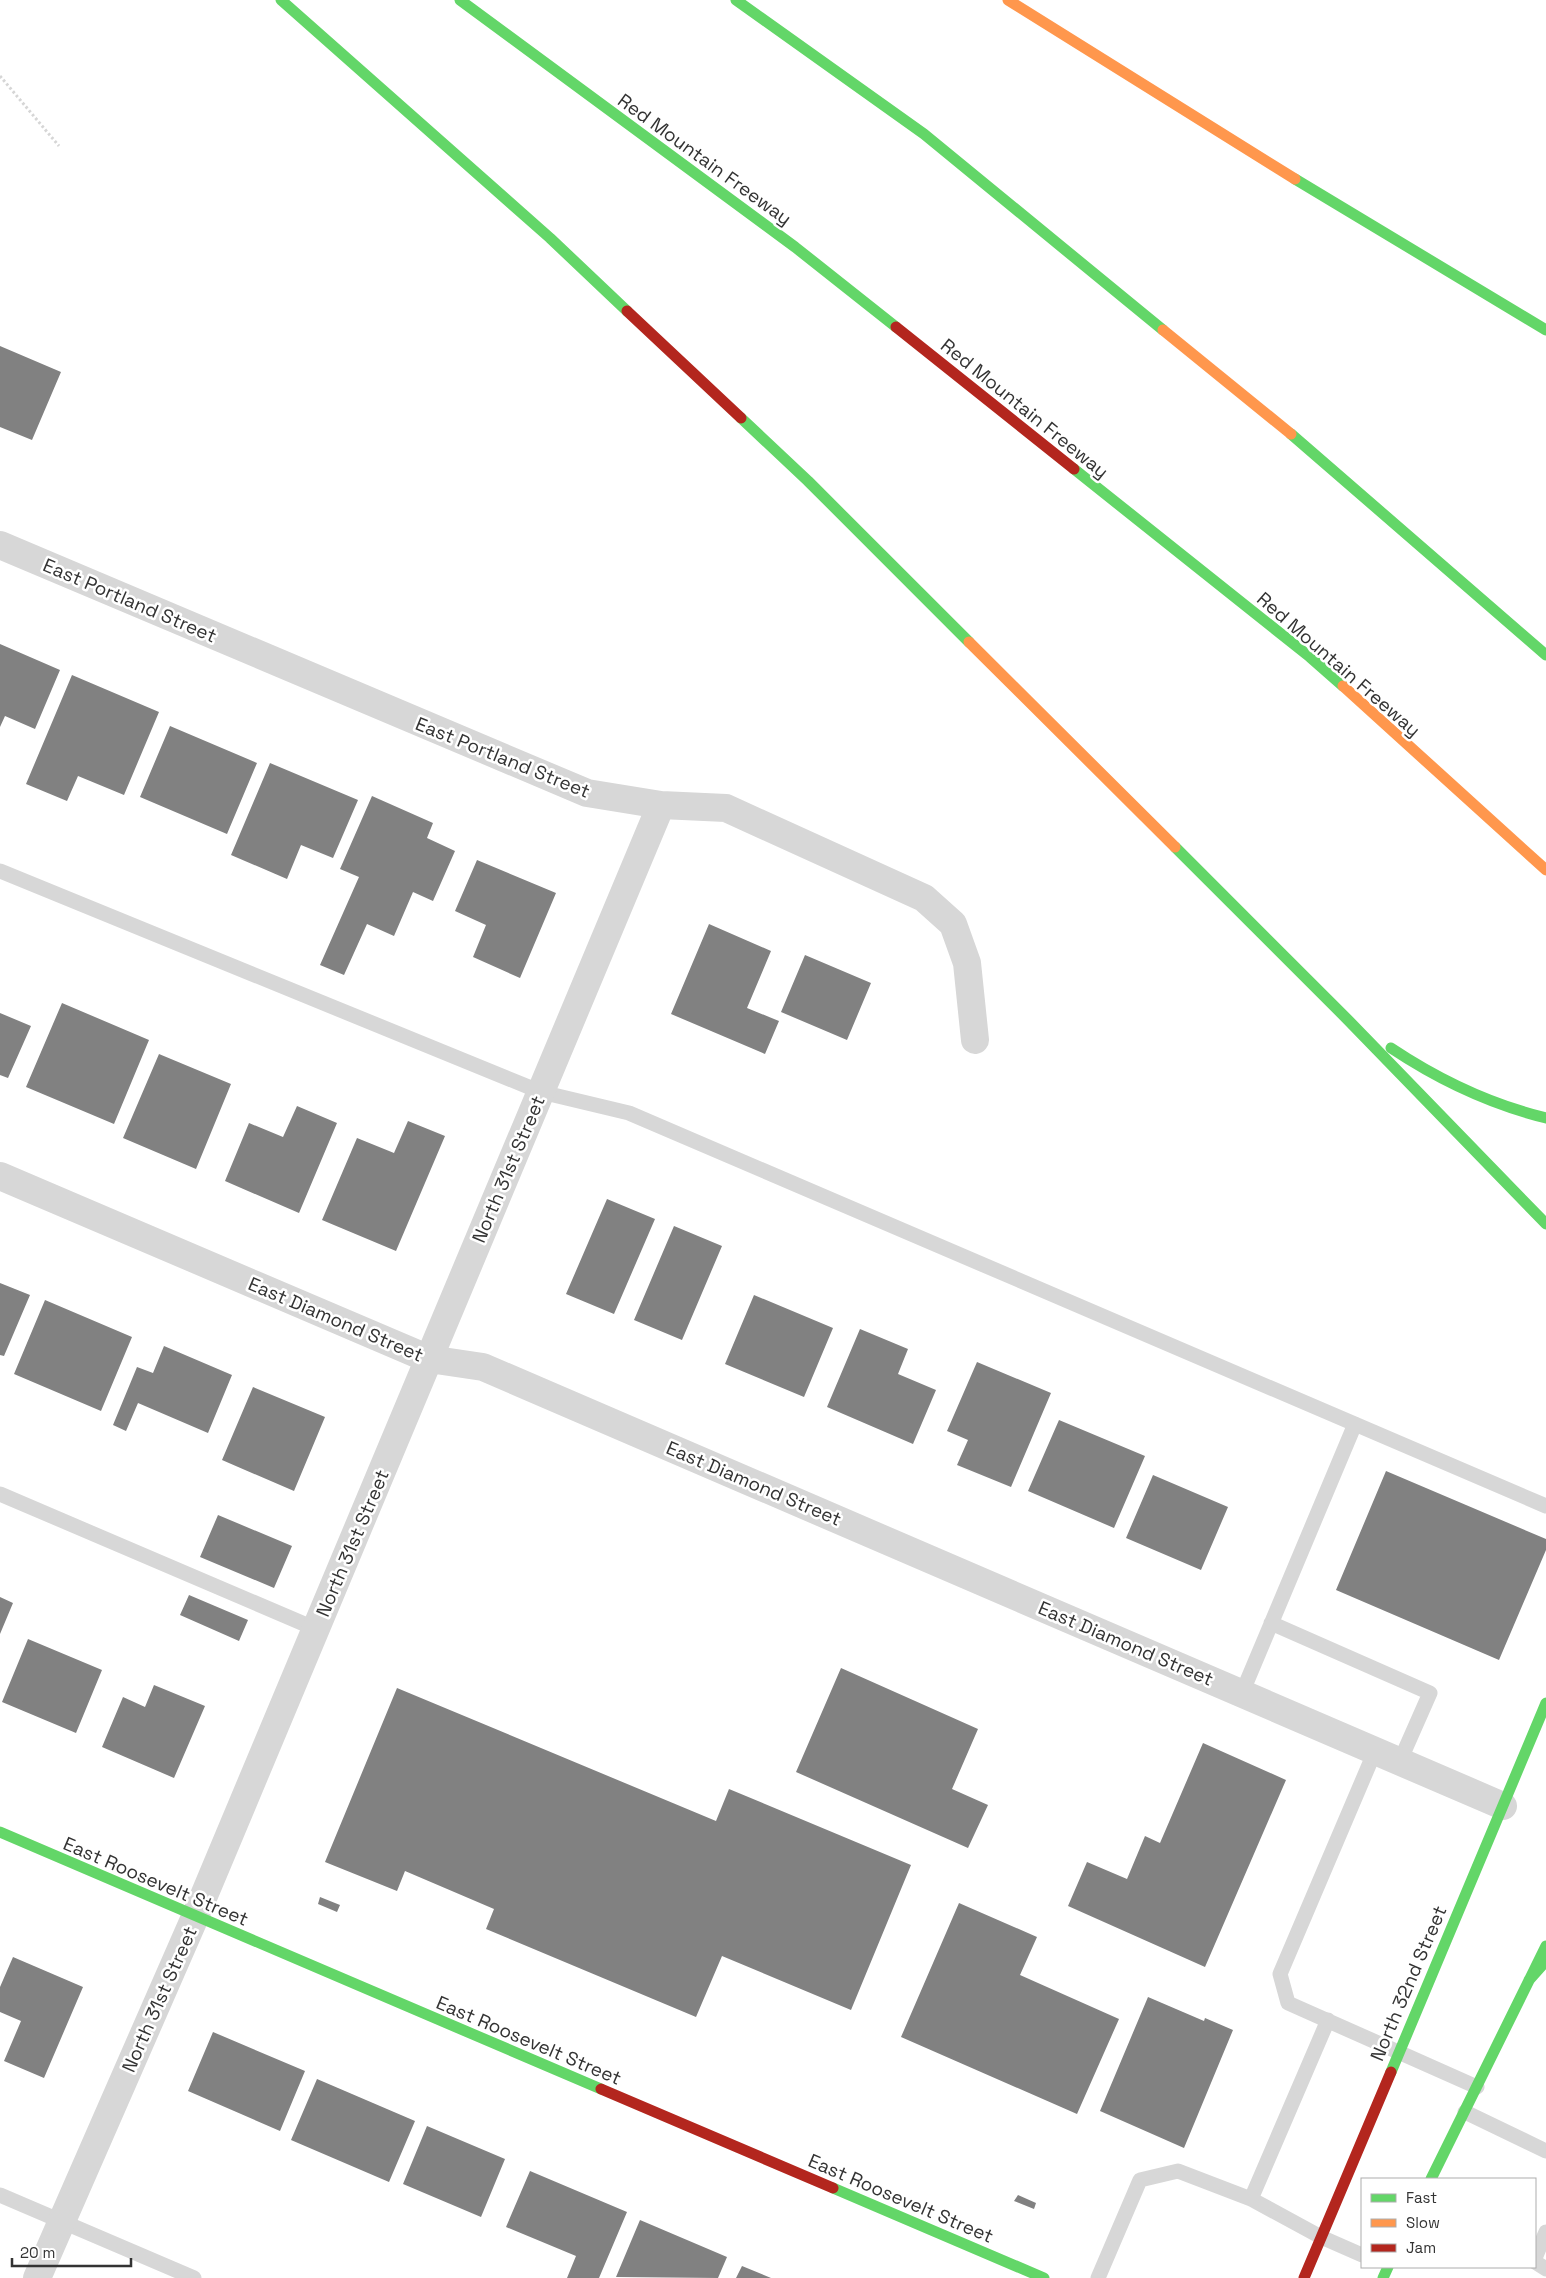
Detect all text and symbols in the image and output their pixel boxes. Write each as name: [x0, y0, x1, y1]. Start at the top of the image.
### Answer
street label: Red Mountain Freeway: [613, 88, 797, 231]
street label: Red Mountain Freeway: [936, 333, 1114, 484]
street label: East Portland Street: [39, 553, 220, 648]
street label: Red Mountain Freeway: [1252, 586, 1426, 742]
street label: East Portland Street: [412, 711, 594, 804]
street label: North 31st Street: [466, 1092, 551, 1247]
street label: East Diamond Street: [244, 1271, 427, 1368]
street label: East Diamond Street: [662, 1435, 845, 1532]
street label: North 31st Street: [310, 1466, 395, 1621]
street label: East Diamond Street: [1034, 1595, 1217, 1692]
street label: East Roosevelt Street: [59, 1831, 252, 1932]
street label: North 32nd Street: [1364, 1902, 1453, 2065]
street label: North 31st Street: [116, 1922, 203, 2076]
street label: East Roosevelt Street: [432, 1990, 625, 2091]
street label: East Roosevelt Street: [804, 2148, 997, 2249]
legend: [1361, 2178, 1536, 2268]
text: Fast: [1406, 2188, 1437, 2207]
text: Slow: [1406, 2213, 1440, 2232]
scale bar: [12, 2236, 131, 2268]
text: Jam: [1406, 2238, 1436, 2257]
text: 20 m: [20, 2243, 55, 2262]

